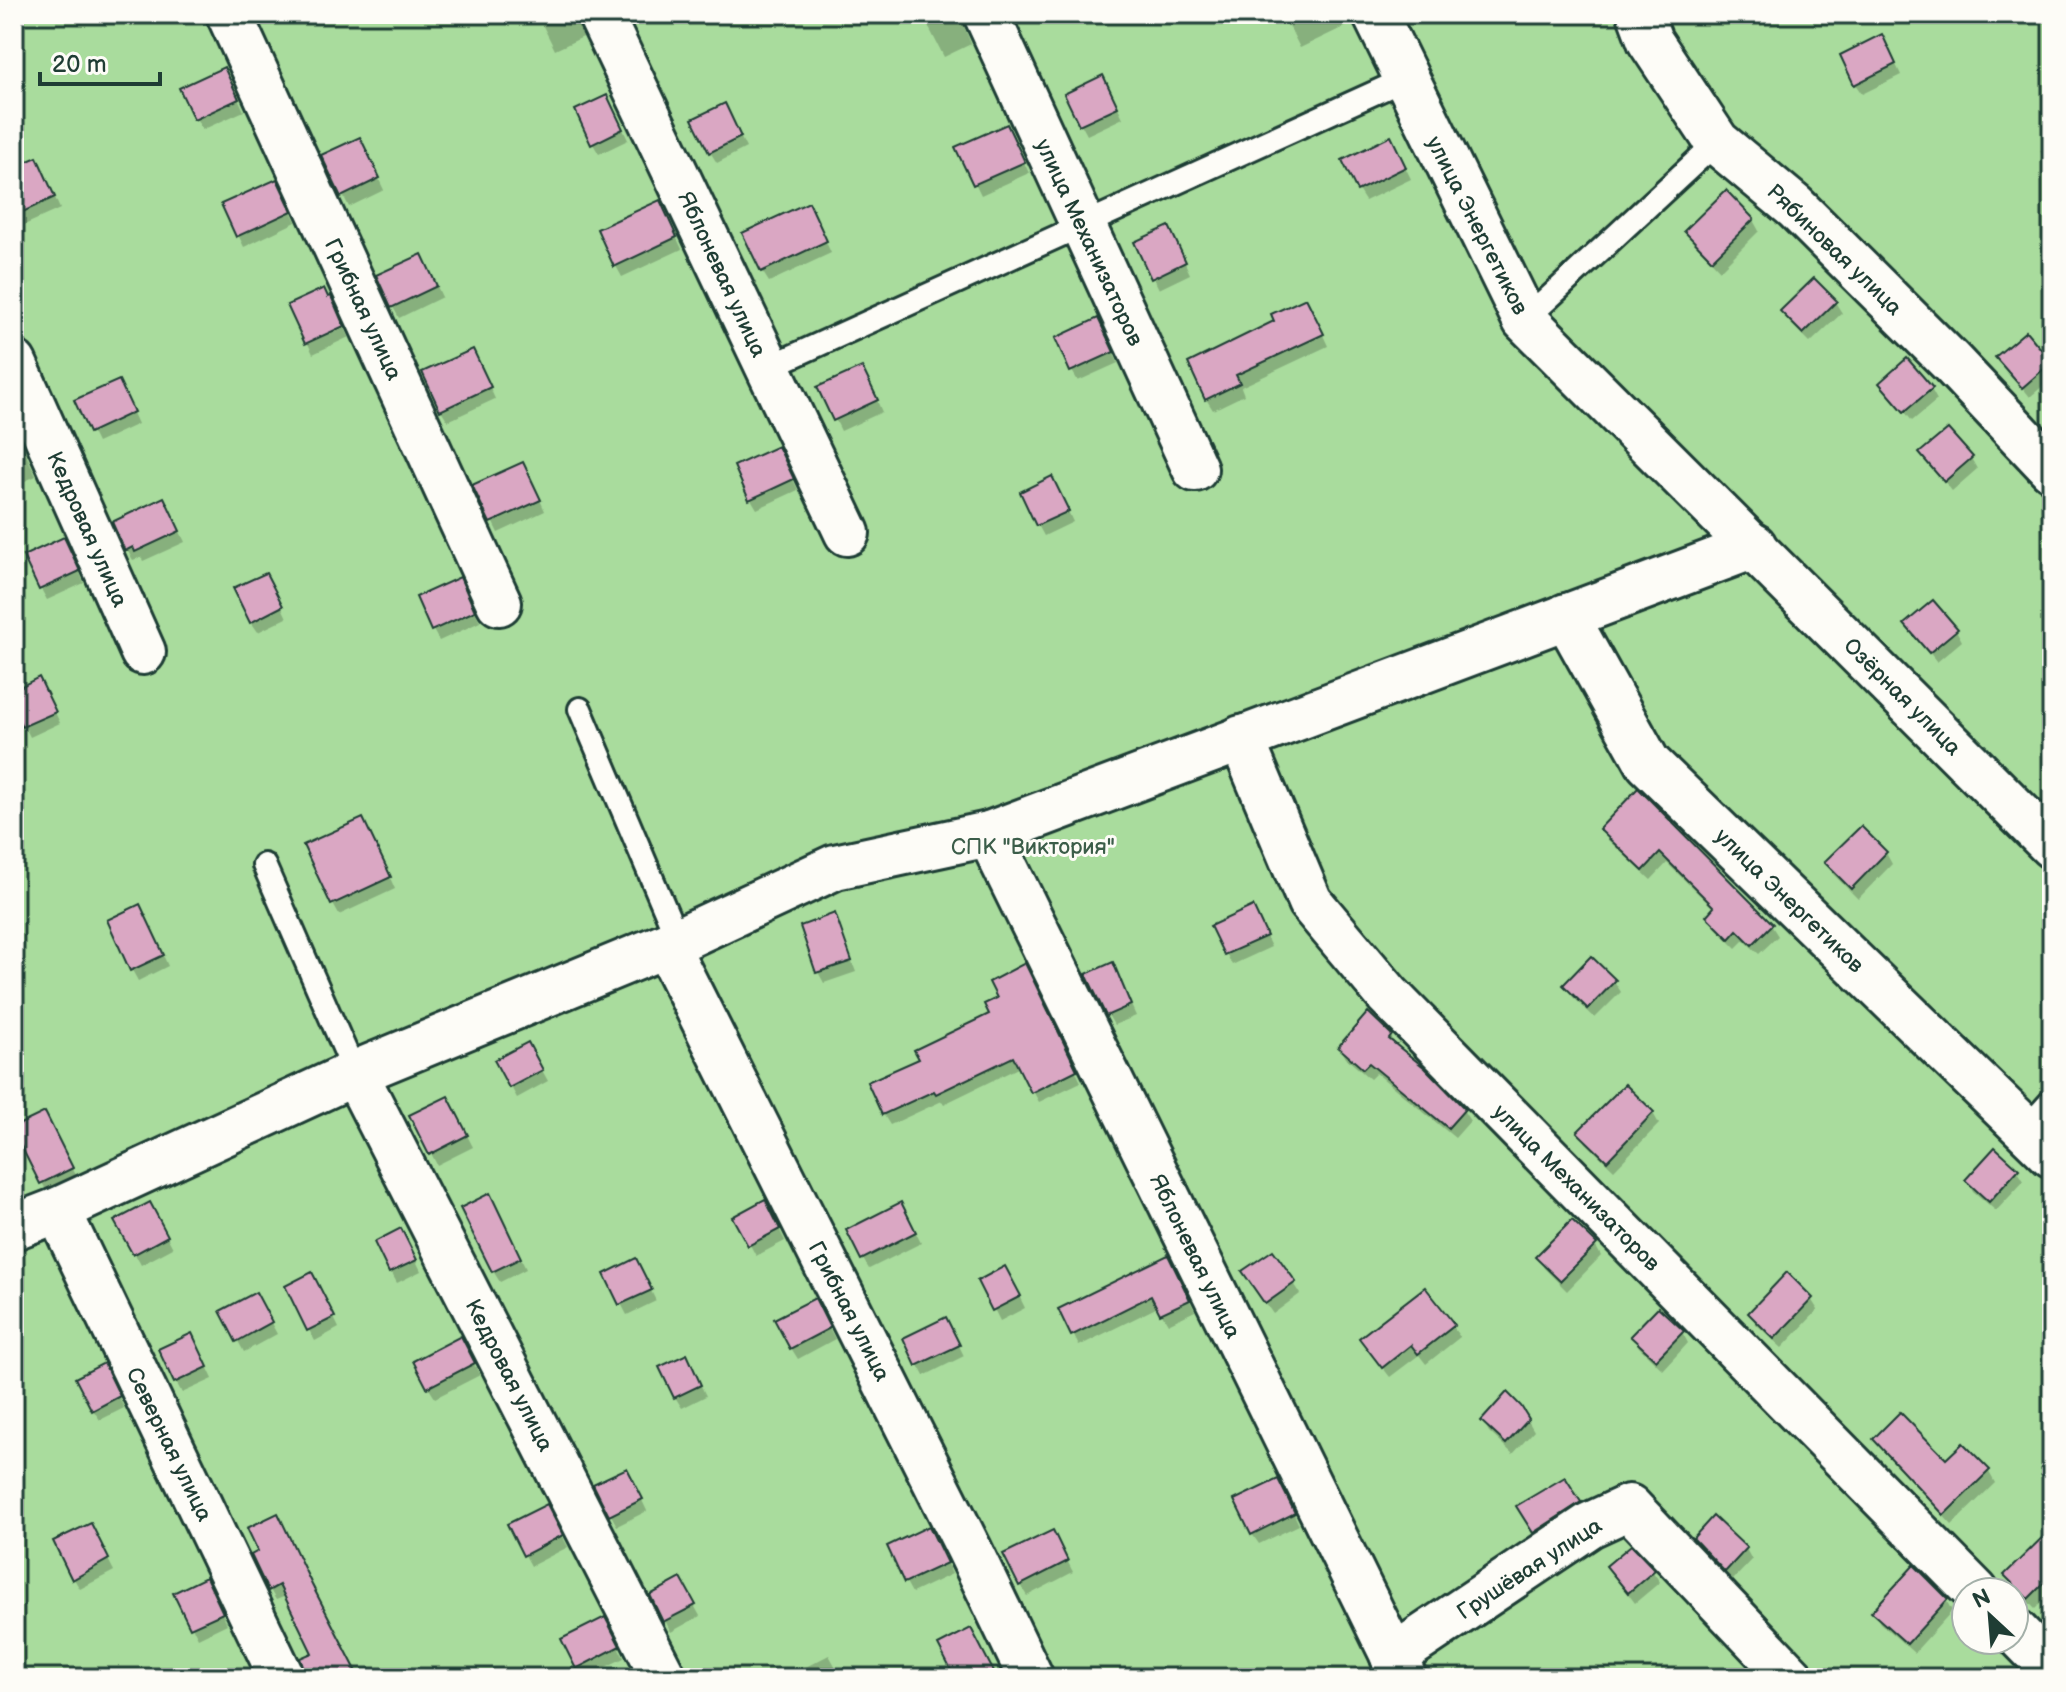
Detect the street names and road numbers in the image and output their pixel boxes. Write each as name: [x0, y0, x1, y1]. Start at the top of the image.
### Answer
street label: улица Энергетиков: [1420, 132, 1534, 320]
street label: улица Механизаторов: [1029, 135, 1149, 351]
street label: Рябиновая улица: [1761, 179, 1907, 322]
street label: Яблоневая улица: [671, 187, 772, 362]
street label: Грибная улица: [318, 234, 407, 385]
street label: Кедровая улица: [40, 448, 133, 611]
street label: Озёрная улица: [1837, 633, 1966, 762]
street label: улица Энергетиков: [1709, 823, 1869, 979]
street label: улица Механизаторов: [1487, 1099, 1665, 1278]
street label: Яблоневая улица: [1143, 1170, 1246, 1343]
street label: Грибная улица: [802, 1237, 896, 1386]
street label: Кедровая улица: [459, 1295, 559, 1456]
street label: Северная улица: [120, 1363, 218, 1526]
street label: Грушёвая улица: [1452, 1512, 1607, 1626]

